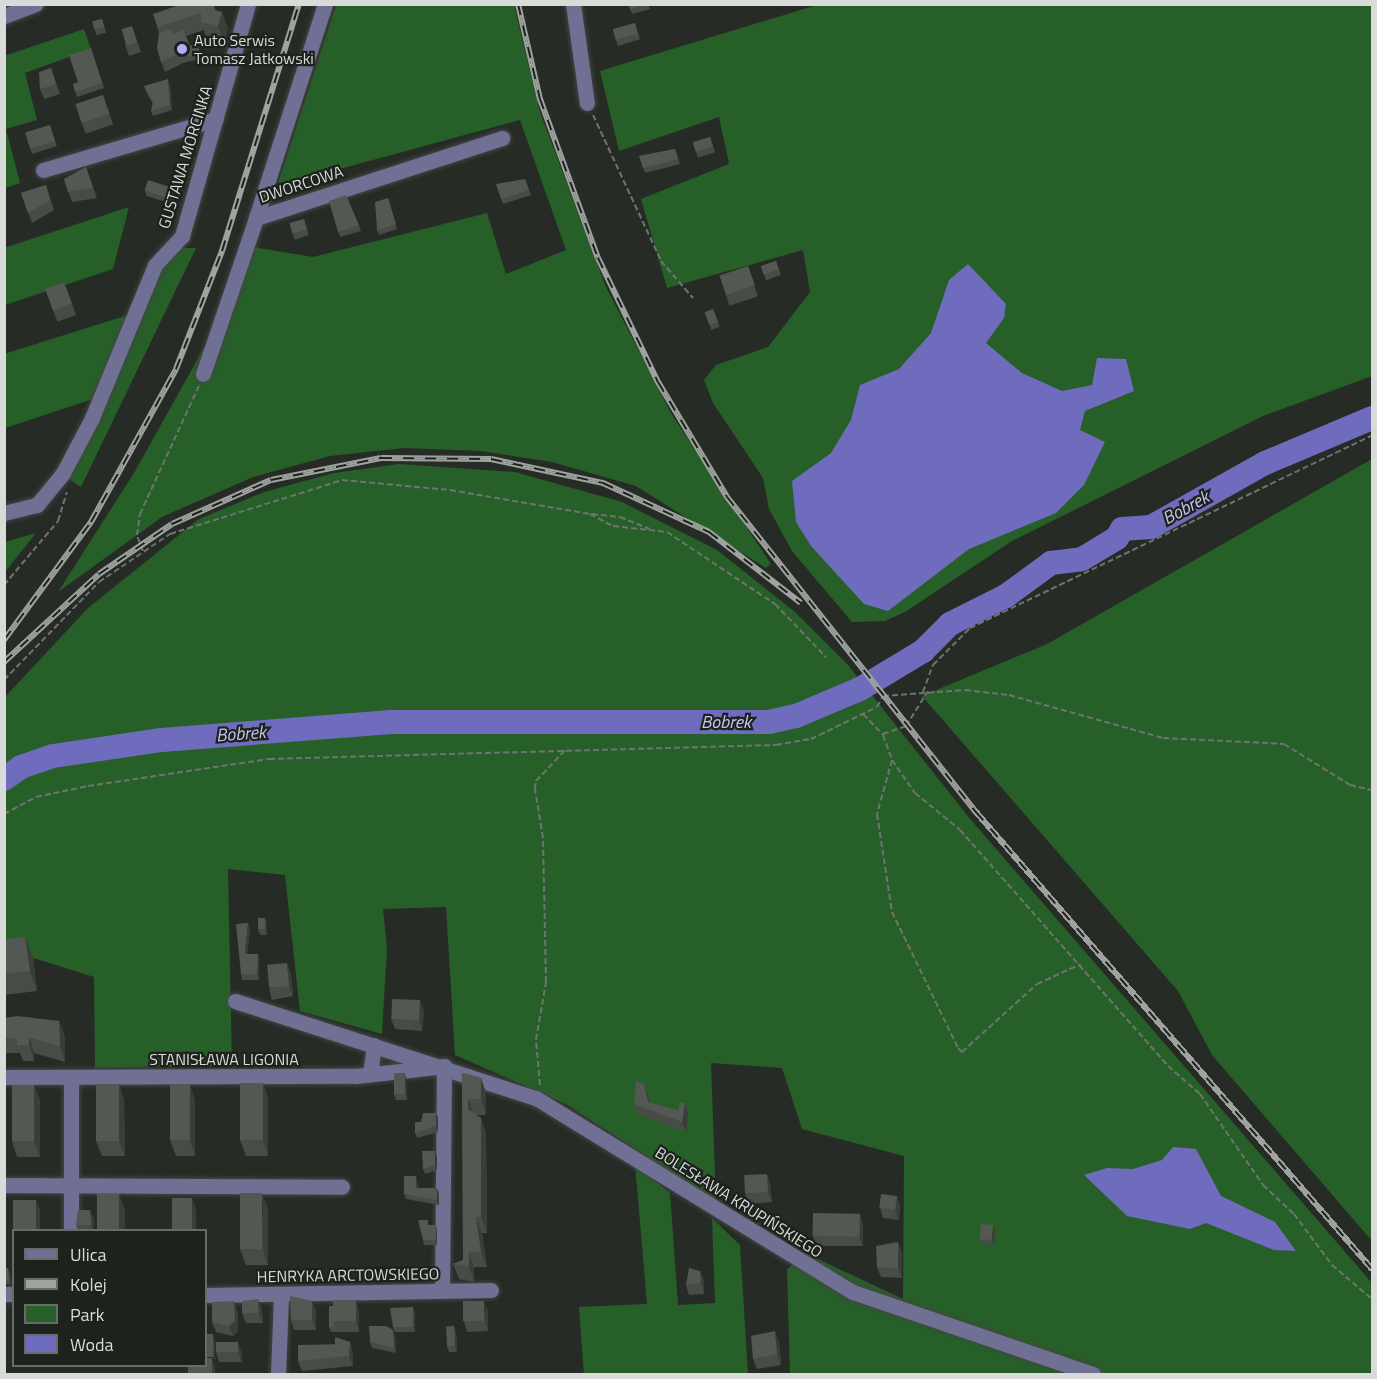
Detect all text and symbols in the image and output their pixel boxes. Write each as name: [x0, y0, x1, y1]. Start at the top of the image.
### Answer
place label: Auto Serwis Tomasz Jatkowski: [194, 30, 314, 68]
marker: Auto Serwis Tomasz Jatkowski: [175, 42, 189, 56]
street label: GUSTAWA MORCINKA: [154, 83, 216, 231]
street label: DWORCOWA: [257, 161, 345, 207]
water label: Bobrek: [1159, 486, 1213, 530]
water label: Bobrek: [701, 711, 751, 733]
water label: Bobrek: [215, 721, 267, 747]
street label: STANISŁAWA LIGONIA: [149, 1049, 299, 1069]
street label: BOLESŁAWA KRUPIŃSKIEGO: [652, 1143, 826, 1261]
legend: [12, 1229, 207, 1367]
text: Ulica: [70, 1241, 107, 1268]
street label: HENRYKA ARCTOWSKIEGO: [257, 1264, 439, 1286]
text: Kolej: [70, 1271, 107, 1298]
text: Park: [70, 1301, 104, 1328]
text: Woda: [70, 1331, 114, 1358]

